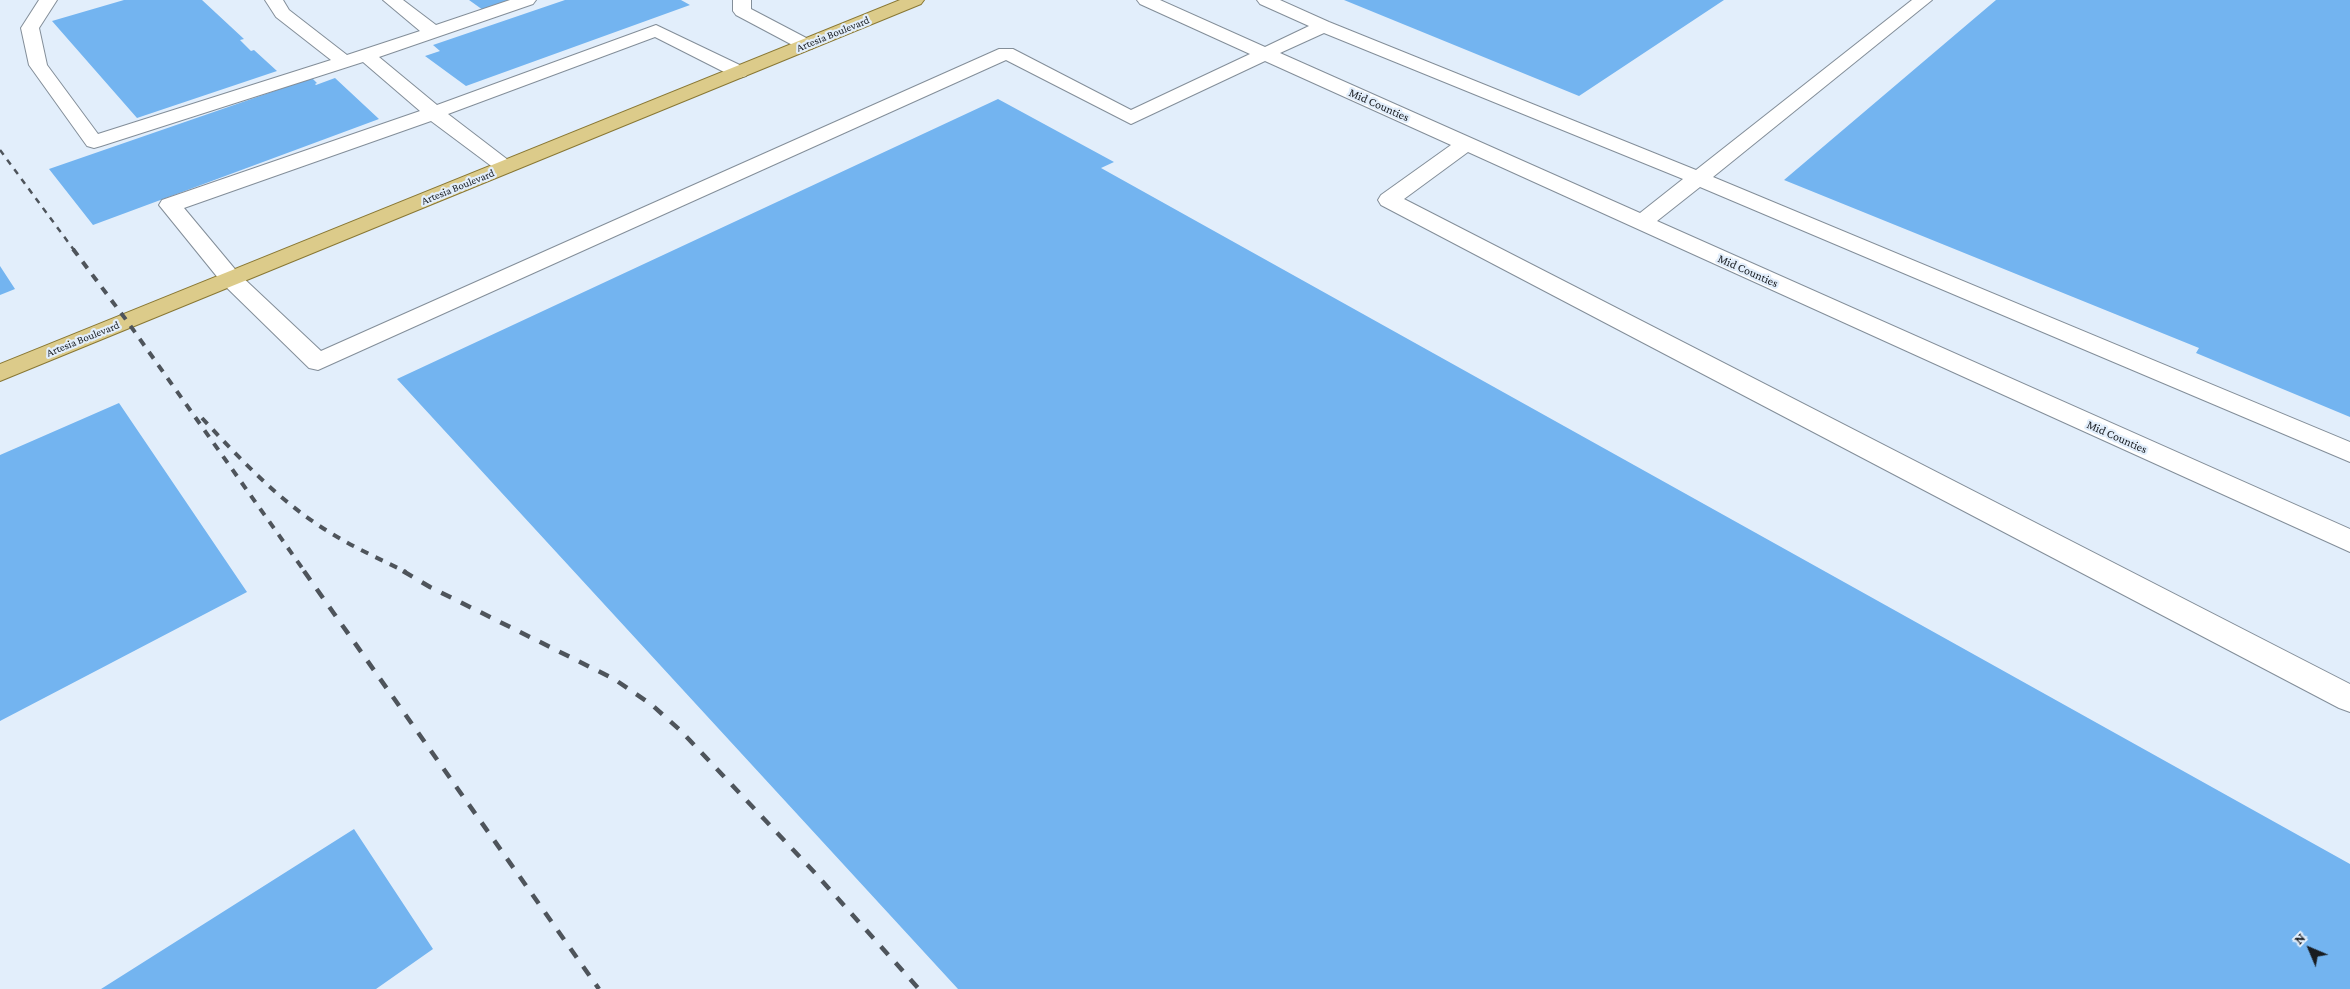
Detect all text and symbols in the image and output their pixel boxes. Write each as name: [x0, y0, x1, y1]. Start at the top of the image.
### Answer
street label: Artesia Boulevard: [795, 13, 871, 55]
street label: Mid Counties: [1347, 85, 1411, 125]
street label: Artesia Boulevard: [420, 166, 496, 208]
street label: Mid Counties: [1716, 251, 1780, 291]
street label: Artesia Boulevard: [45, 318, 121, 360]
street label: Mid Counties: [2085, 417, 2149, 457]
north arrow: [2285, 924, 2335, 974]
text: N: [2290, 929, 2308, 947]

